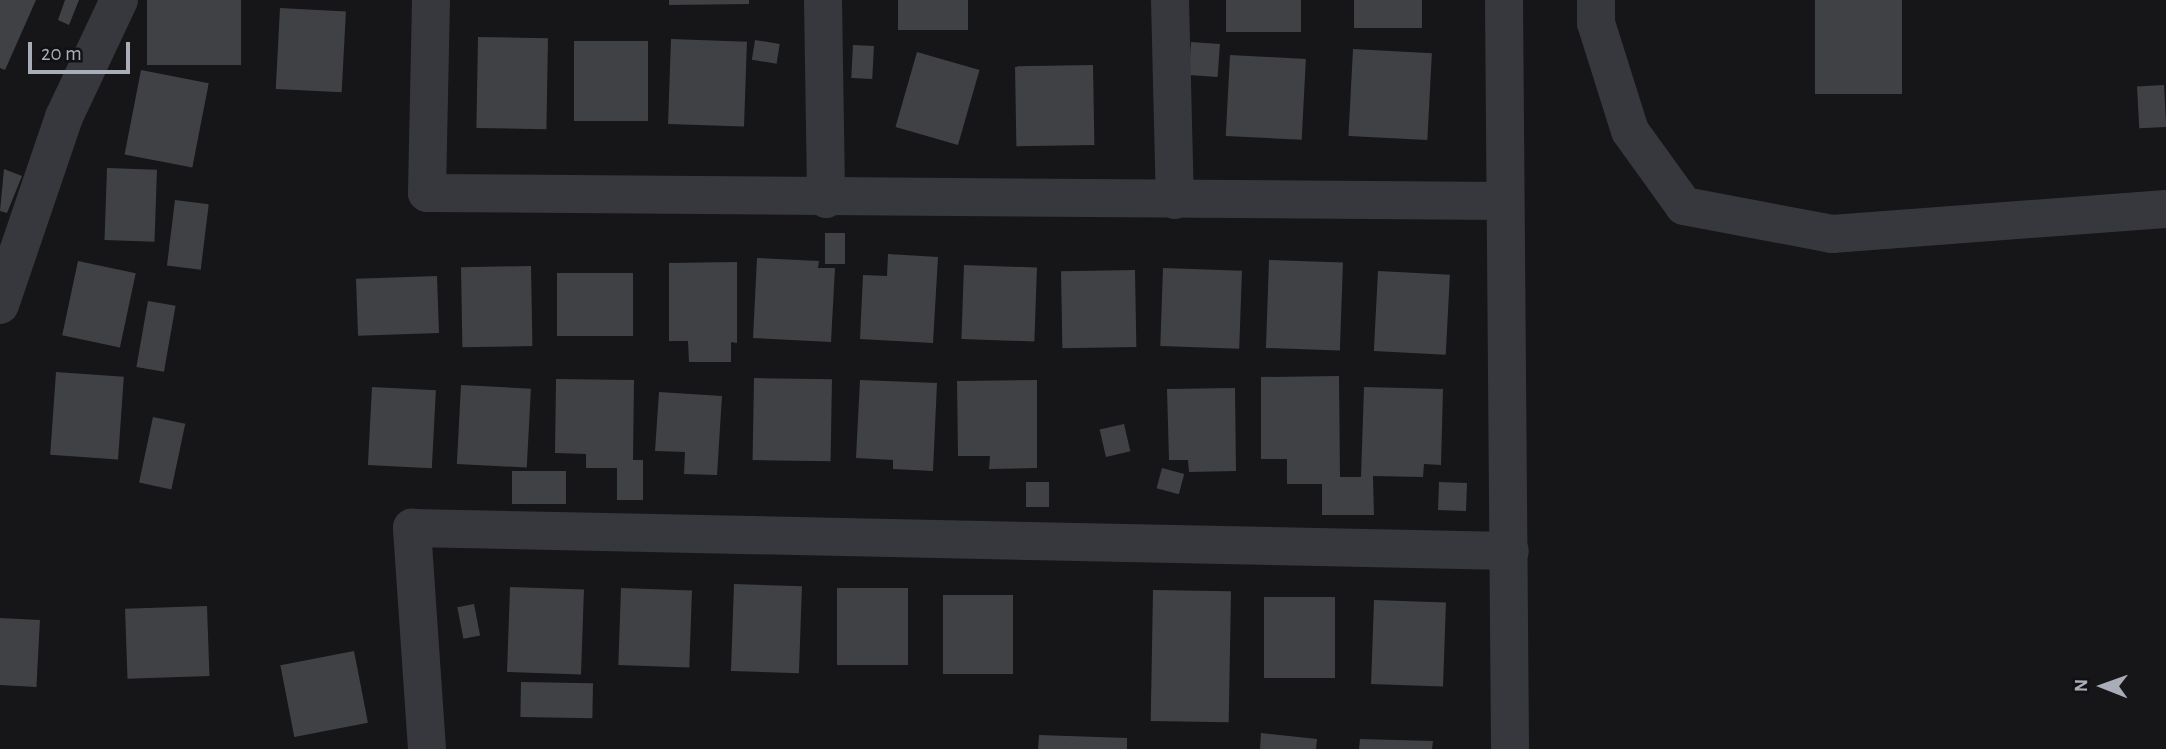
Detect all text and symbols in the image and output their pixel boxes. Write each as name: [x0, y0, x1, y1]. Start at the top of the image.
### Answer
scale bar: [32, 28, 133, 72]
text: 20 m: [41, 43, 82, 64]
north arrow: [2068, 651, 2138, 721]
text: N: [2072, 679, 2091, 692]

